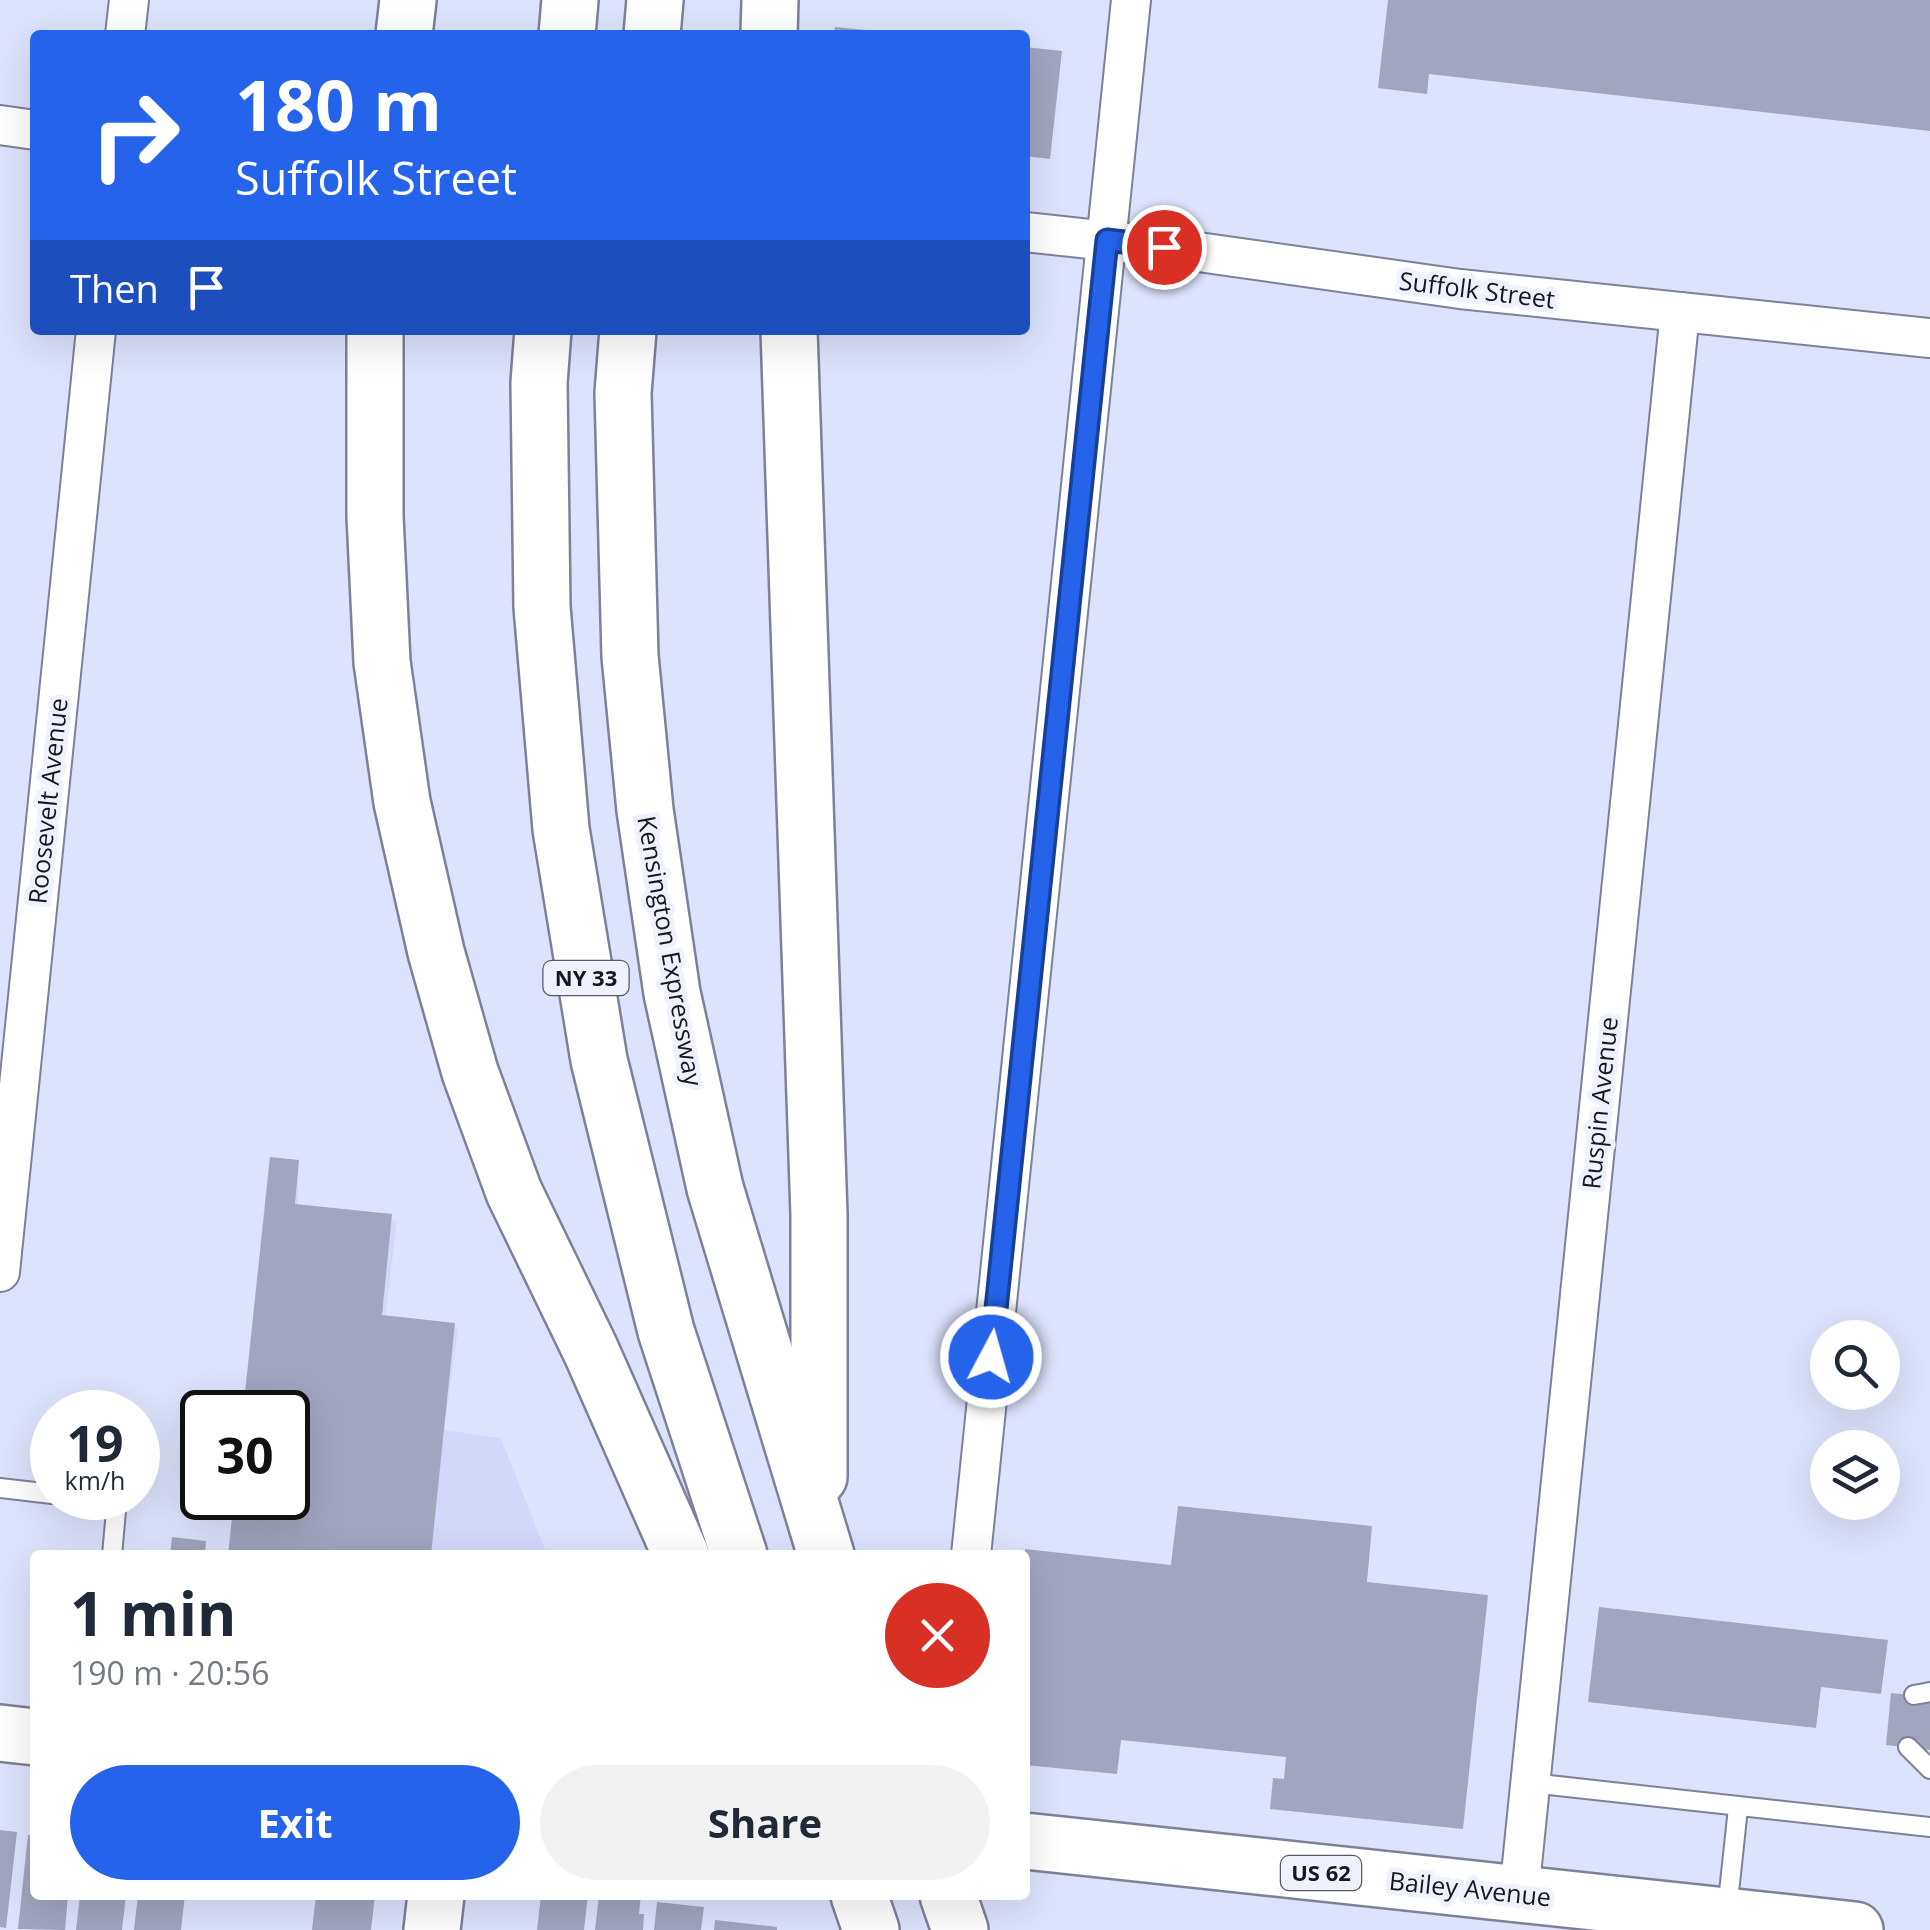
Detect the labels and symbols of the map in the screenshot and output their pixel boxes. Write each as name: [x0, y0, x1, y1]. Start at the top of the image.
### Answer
pin: [1122, 205, 1207, 290]
street label: Suffolk Street: [1397, 263, 1557, 315]
street label: Roosevelt Avenue: [19, 696, 75, 905]
street label: Kensington Expressway: [630, 813, 712, 1089]
road number: NY 33: [544, 961, 628, 995]
street label: Ruspin Avenue: [1573, 1015, 1625, 1191]
position arrow: [939, 1305, 1043, 1409]
speed limit sign: 30: [180, 1390, 310, 1520]
road number: US 62: [1281, 1856, 1361, 1890]
street label: Bailey Avenue: [1387, 1863, 1553, 1913]

